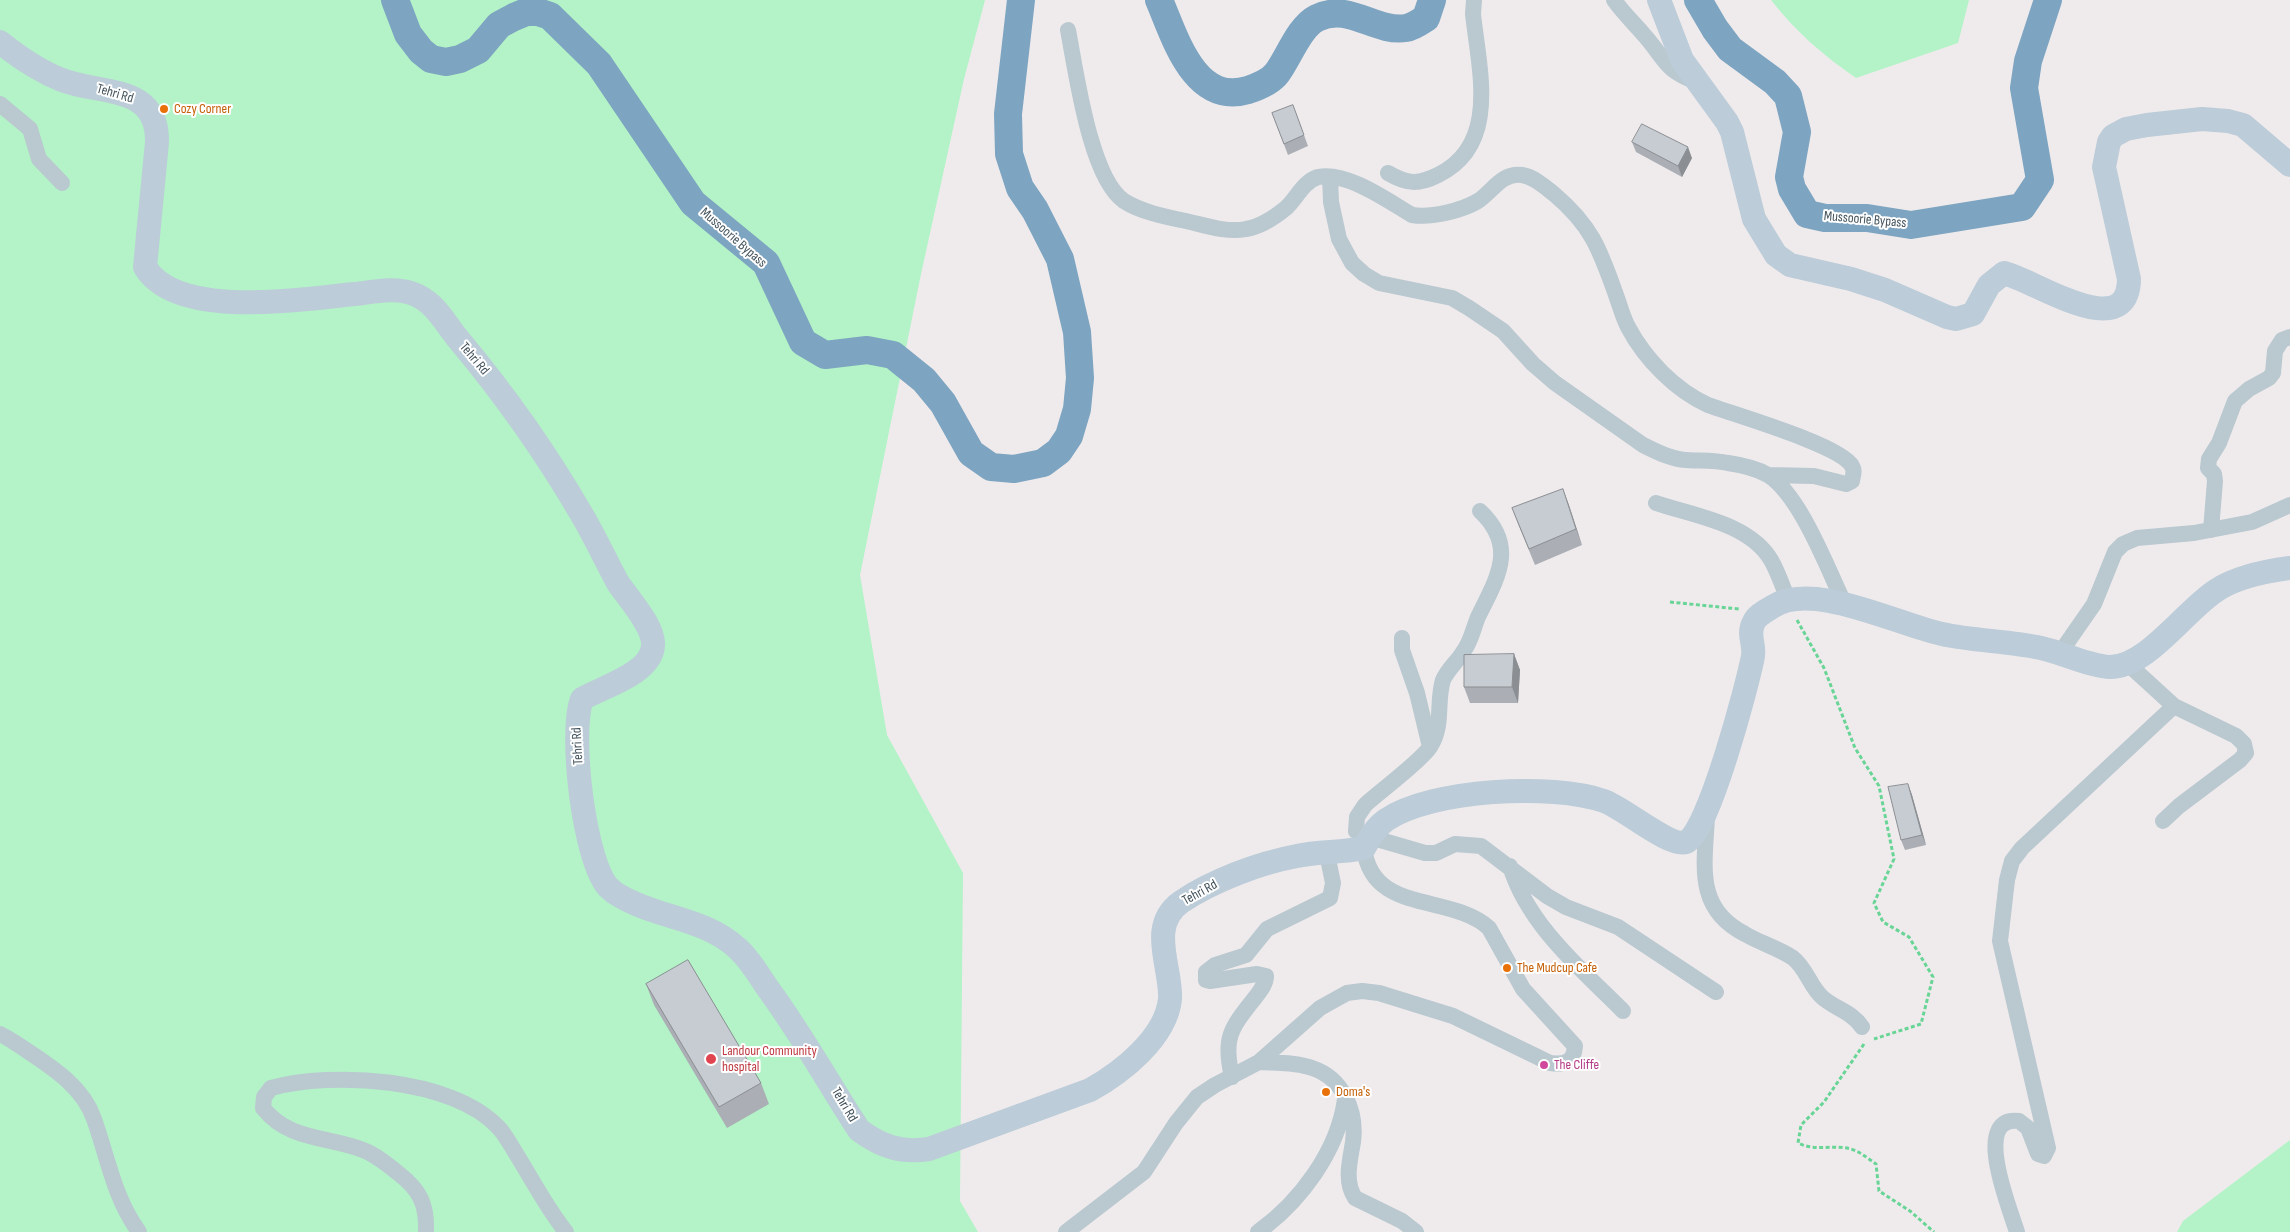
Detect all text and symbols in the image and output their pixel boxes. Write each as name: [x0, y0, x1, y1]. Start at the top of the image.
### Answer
street label: Tehri Rd: [95, 81, 135, 107]
place label: Cozy Corner: [174, 101, 231, 117]
marker: Cozy Corner: [158, 103, 170, 115]
street label: Mussoorie Bypass: [696, 205, 770, 271]
street label: Mussoorie Bypass: [1823, 208, 1907, 232]
street label: Tehri Rd: [456, 339, 492, 379]
street label: Tehri Rd: [569, 727, 587, 765]
street label: Tehri Rd: [1180, 877, 1220, 909]
place label: The Mudcup Cafe: [1517, 960, 1597, 976]
marker: The Mudcup Cafe: [1501, 962, 1513, 974]
place label: Landour Community hospital: [722, 1043, 817, 1076]
marker: Landour Community hospital: [704, 1052, 718, 1066]
place label: The Cliffe: [1554, 1057, 1599, 1073]
marker: The Cliffe: [1538, 1059, 1550, 1071]
place label: Doma's: [1336, 1084, 1370, 1100]
street label: Tehri Rd: [827, 1085, 861, 1125]
marker: Doma's: [1320, 1086, 1332, 1098]

